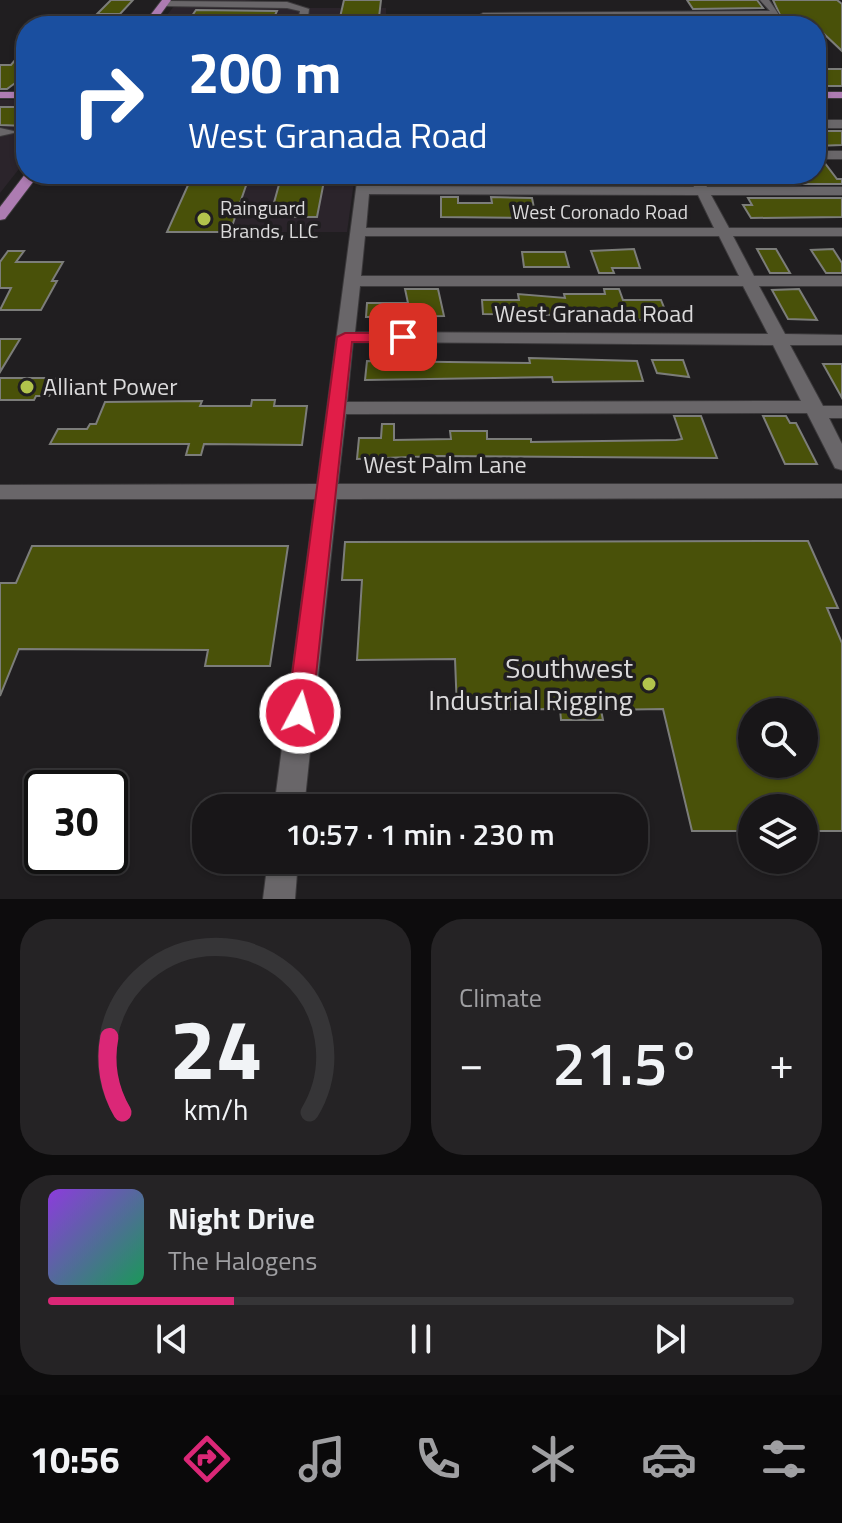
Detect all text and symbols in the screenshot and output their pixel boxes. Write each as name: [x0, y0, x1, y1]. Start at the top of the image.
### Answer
text: 200 m: [188, 30, 341, 115]
icon: right: [56, 48, 160, 152]
text: West Granada Road: [188, 107, 488, 162]
place label: Rainguard Brands, LLC: [220, 192, 319, 246]
street label: West Coronado Road: [512, 196, 688, 227]
marker: Rainguard Brands, LLC: [195, 210, 213, 228]
street label: West Granada Road: [494, 295, 694, 331]
pin: [369, 303, 437, 371]
icon: arrive: [381, 315, 425, 359]
place label: Alliant Power: [43, 368, 177, 404]
marker: Alliant Power: [18, 378, 36, 396]
street label: West Palm Lane: [363, 446, 527, 482]
place label: Southwest Industrial Rigging: [428, 646, 633, 721]
position arrow: [258, 671, 342, 755]
marker: Southwest Industrial Rigging: [640, 675, 658, 693]
map controls: [738, 698, 818, 874]
button: search: [738, 698, 818, 778]
speed limit sign: 30: [24, 770, 128, 874]
button: layers: [738, 794, 818, 874]
text: 10:57 · 1 min · 230 m: [285, 811, 555, 857]
text: Climate: [459, 978, 542, 1017]
text: 24: [169, 985, 262, 1111]
text: 21.5°: [552, 1017, 701, 1108]
text: −: [459, 1029, 484, 1096]
text: +: [769, 1029, 794, 1096]
text: km/h: [183, 1088, 248, 1131]
text: Night Drive: [168, 1195, 315, 1241]
text: The Halogens: [168, 1241, 317, 1280]
icon: previous: [150, 1317, 194, 1361]
icon: pause: [399, 1317, 443, 1361]
icon: next: [648, 1317, 692, 1361]
icon: directions: [179, 1431, 235, 1487]
icon: music: [294, 1431, 350, 1487]
icon: phone: [410, 1431, 466, 1487]
icon: climate: [525, 1431, 581, 1487]
icon: car: [641, 1431, 697, 1487]
icon: filters: [756, 1431, 812, 1487]
text: 10:56: [30, 1432, 120, 1487]

